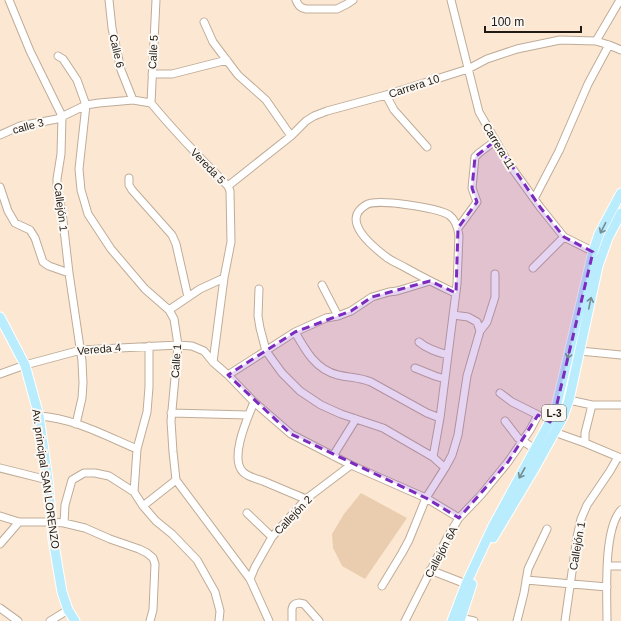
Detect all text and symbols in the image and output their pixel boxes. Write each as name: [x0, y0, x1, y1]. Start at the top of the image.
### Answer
scale bar: [485, 8, 581, 34]
text: 100 m: [491, 15, 524, 29]
street label: Calle 6: [107, 33, 127, 69]
street label: Calle 5: [146, 35, 160, 69]
street label: Carrera 10: [387, 72, 441, 100]
street label: calle 3: [11, 116, 45, 136]
street label: Carrera 11: [481, 121, 517, 171]
street label: Vereda 5: [188, 146, 228, 186]
street label: Callejón 1: [52, 182, 70, 232]
one-way arrow: [599, 221, 606, 233]
one-way arrow: [587, 297, 595, 310]
street label: Vereda 4: [77, 341, 121, 357]
street label: Calle 1: [169, 343, 183, 379]
one-way arrow: [564, 346, 572, 359]
road number: L-3: [542, 405, 566, 421]
street label: Av. principal SAN LORENZO: [30, 408, 62, 550]
one-way arrow: [518, 467, 526, 479]
street label: Callejón 2: [272, 493, 314, 537]
street label: Callejón 1: [567, 521, 587, 571]
street label: Callejón 6A: [422, 524, 460, 580]

